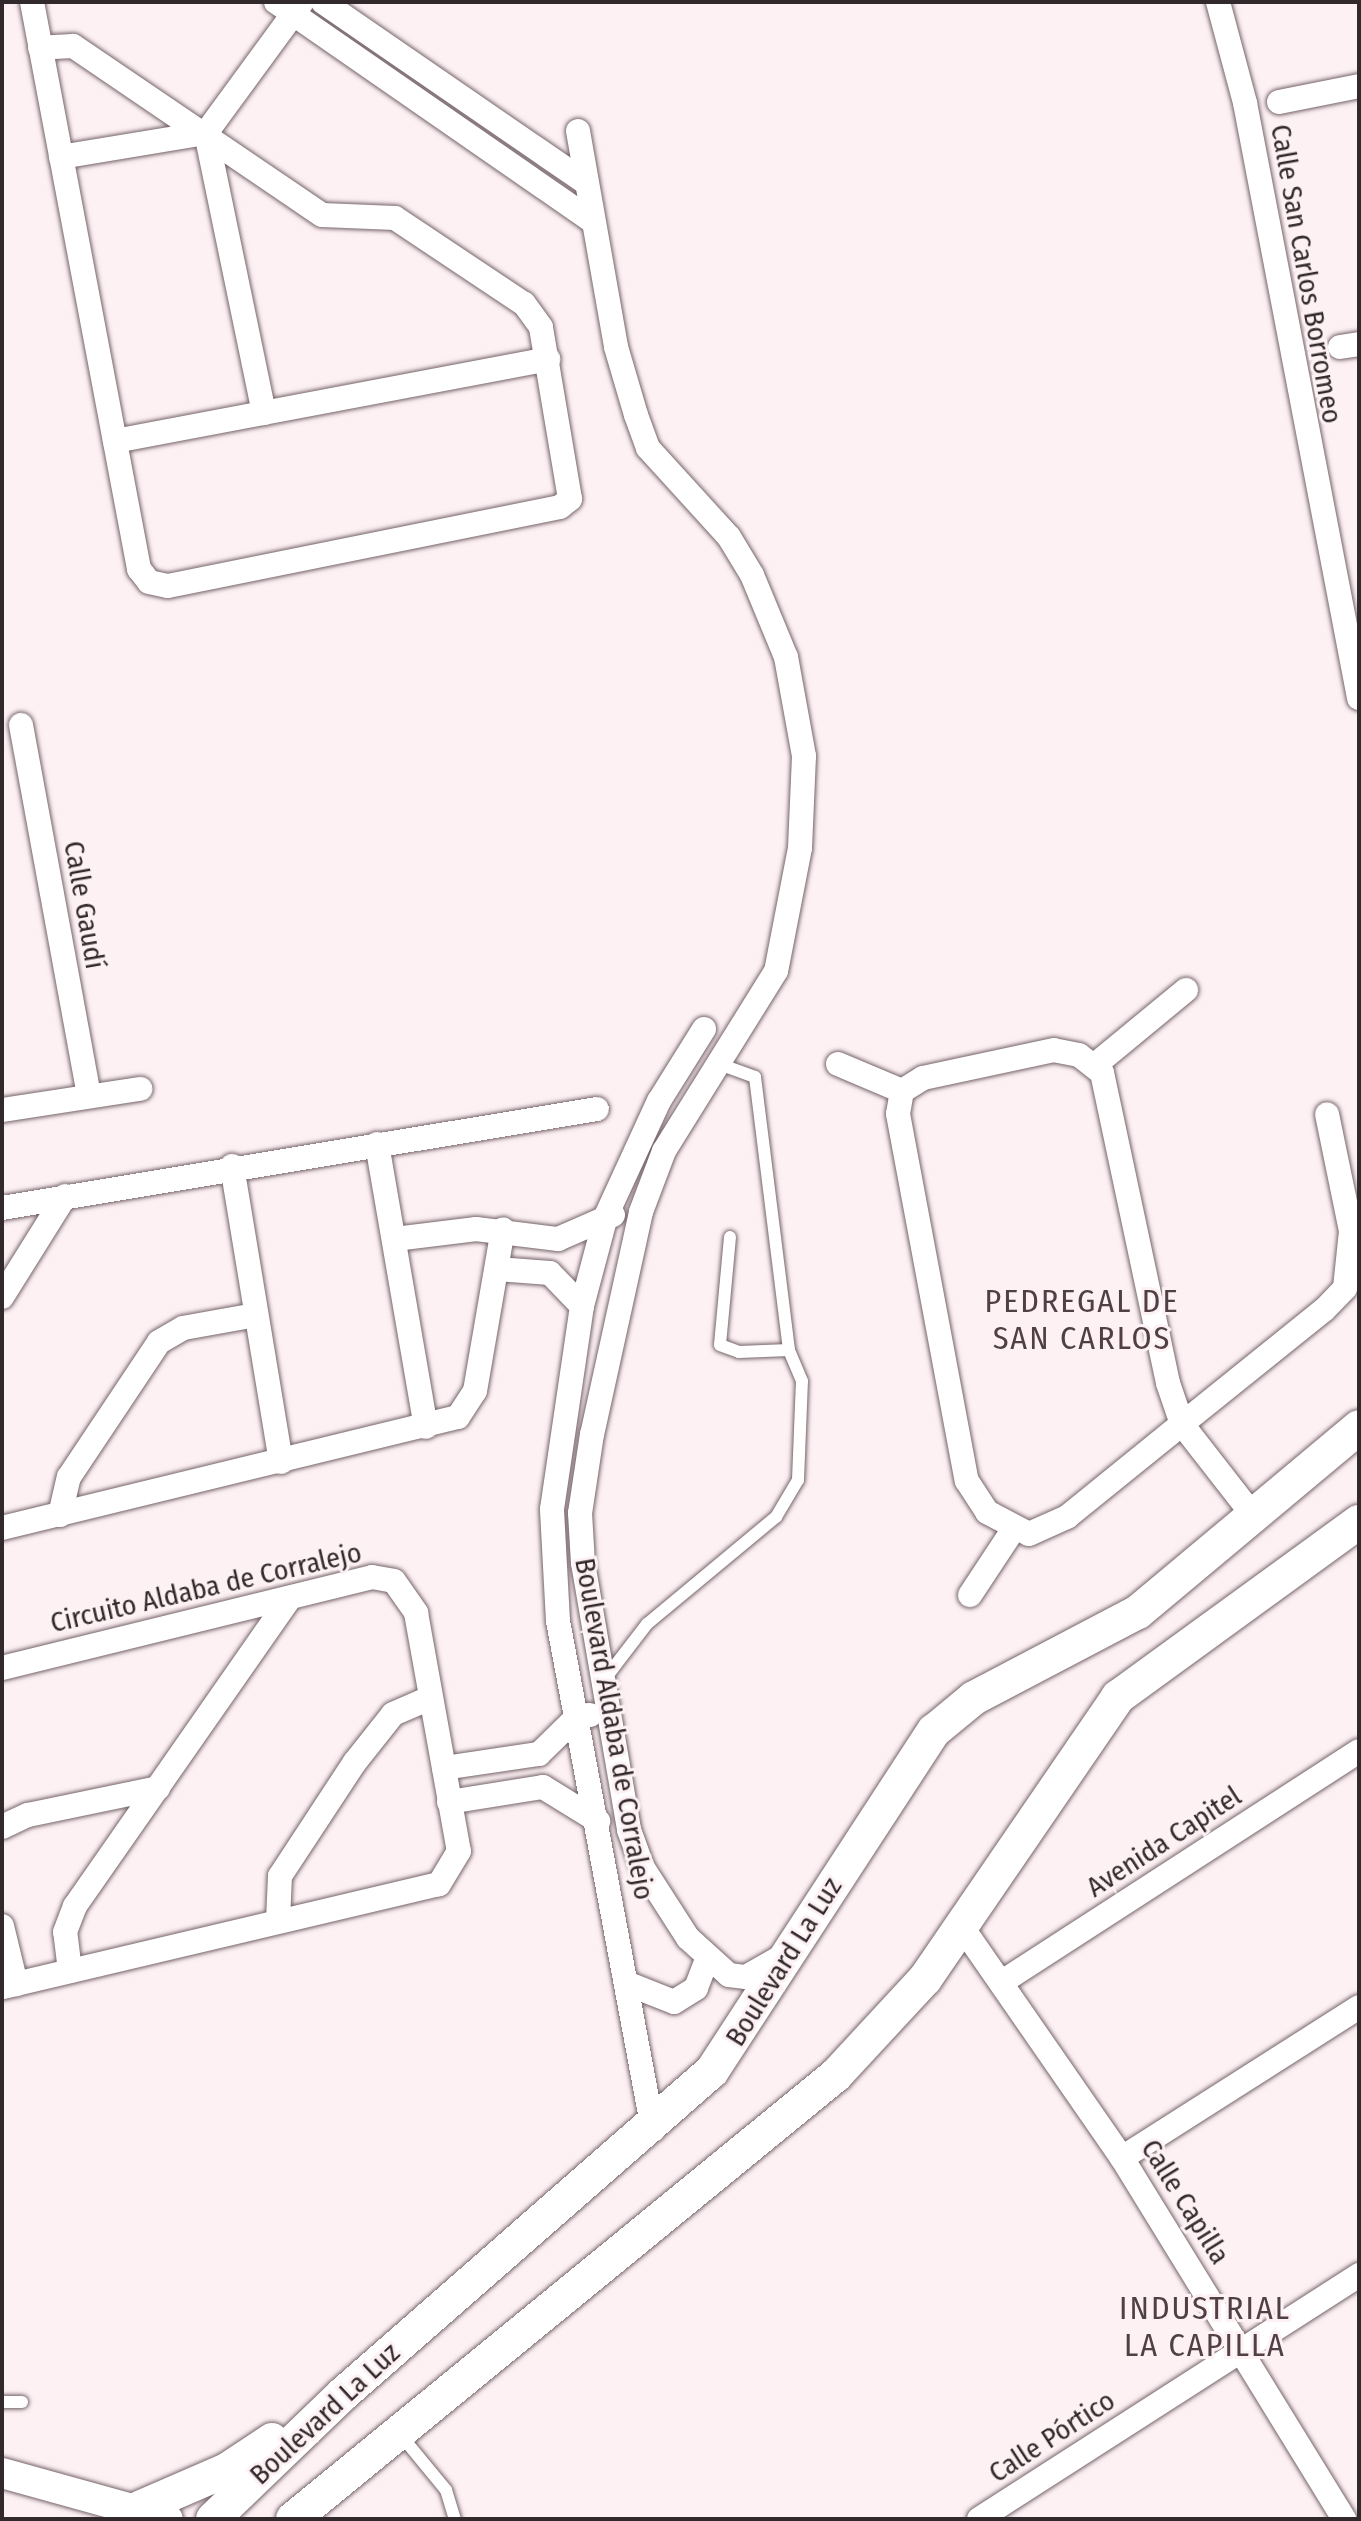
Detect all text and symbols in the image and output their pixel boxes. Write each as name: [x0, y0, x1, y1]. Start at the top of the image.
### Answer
street label: Calle San Carlos Borromeo: [1263, 122, 1349, 426]
street label: Calle Gaudí: [56, 838, 112, 972]
district label: PEDREGAL DE SAN CARLOS: [985, 1283, 1179, 1358]
street label: Circuito Aldaba de Corralejo: [47, 1536, 365, 1640]
street label: Boulevard Aldaba de Corralejo: [567, 1555, 661, 1903]
street label: Avenida Capitel: [1080, 1780, 1248, 1904]
street label: Boulevard La Luz: [719, 1872, 849, 2052]
street label: Calle Capilla: [1134, 2134, 1236, 2270]
district label: INDUSTRIAL LA CAPILLA: [1119, 2290, 1291, 2365]
street label: Boulevard La Luz: [243, 2336, 407, 2492]
street label: Calle Pórtico: [983, 2384, 1121, 2490]

